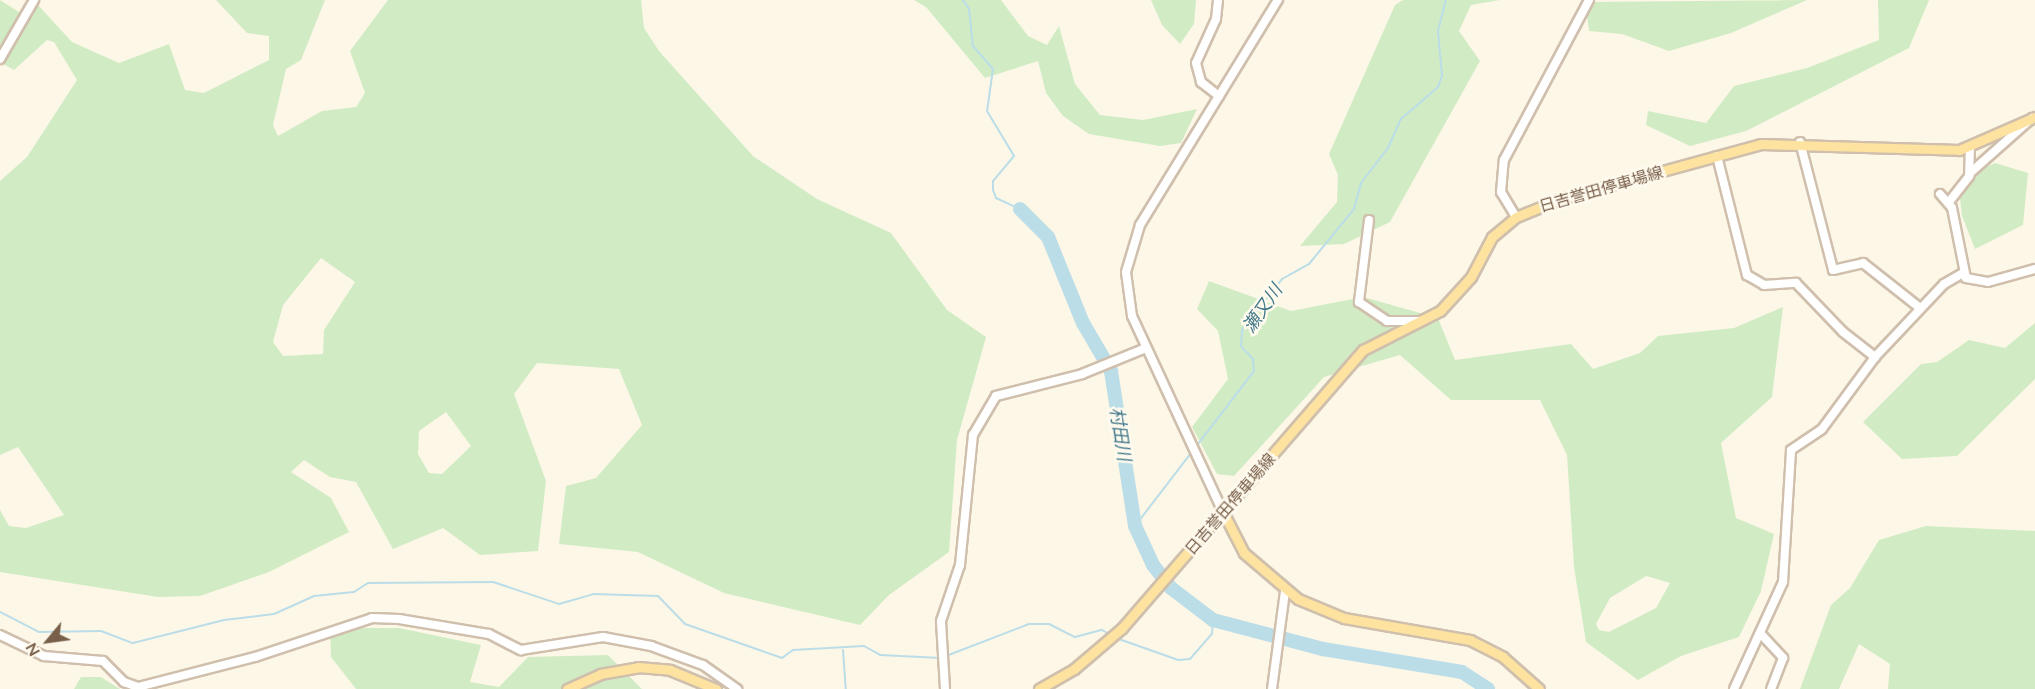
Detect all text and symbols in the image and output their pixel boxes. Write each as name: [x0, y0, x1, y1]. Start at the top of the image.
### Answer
street label: 日吉誉田停車場線: [1537, 162, 1665, 216]
water label: 瀬又川: [1238, 280, 1286, 336]
water label: 村田川: [1106, 406, 1136, 462]
street label: 日吉誉田停車場線: [1181, 449, 1279, 559]
north arrow: [18, 611, 78, 671]
text: N: [21, 640, 43, 660]

